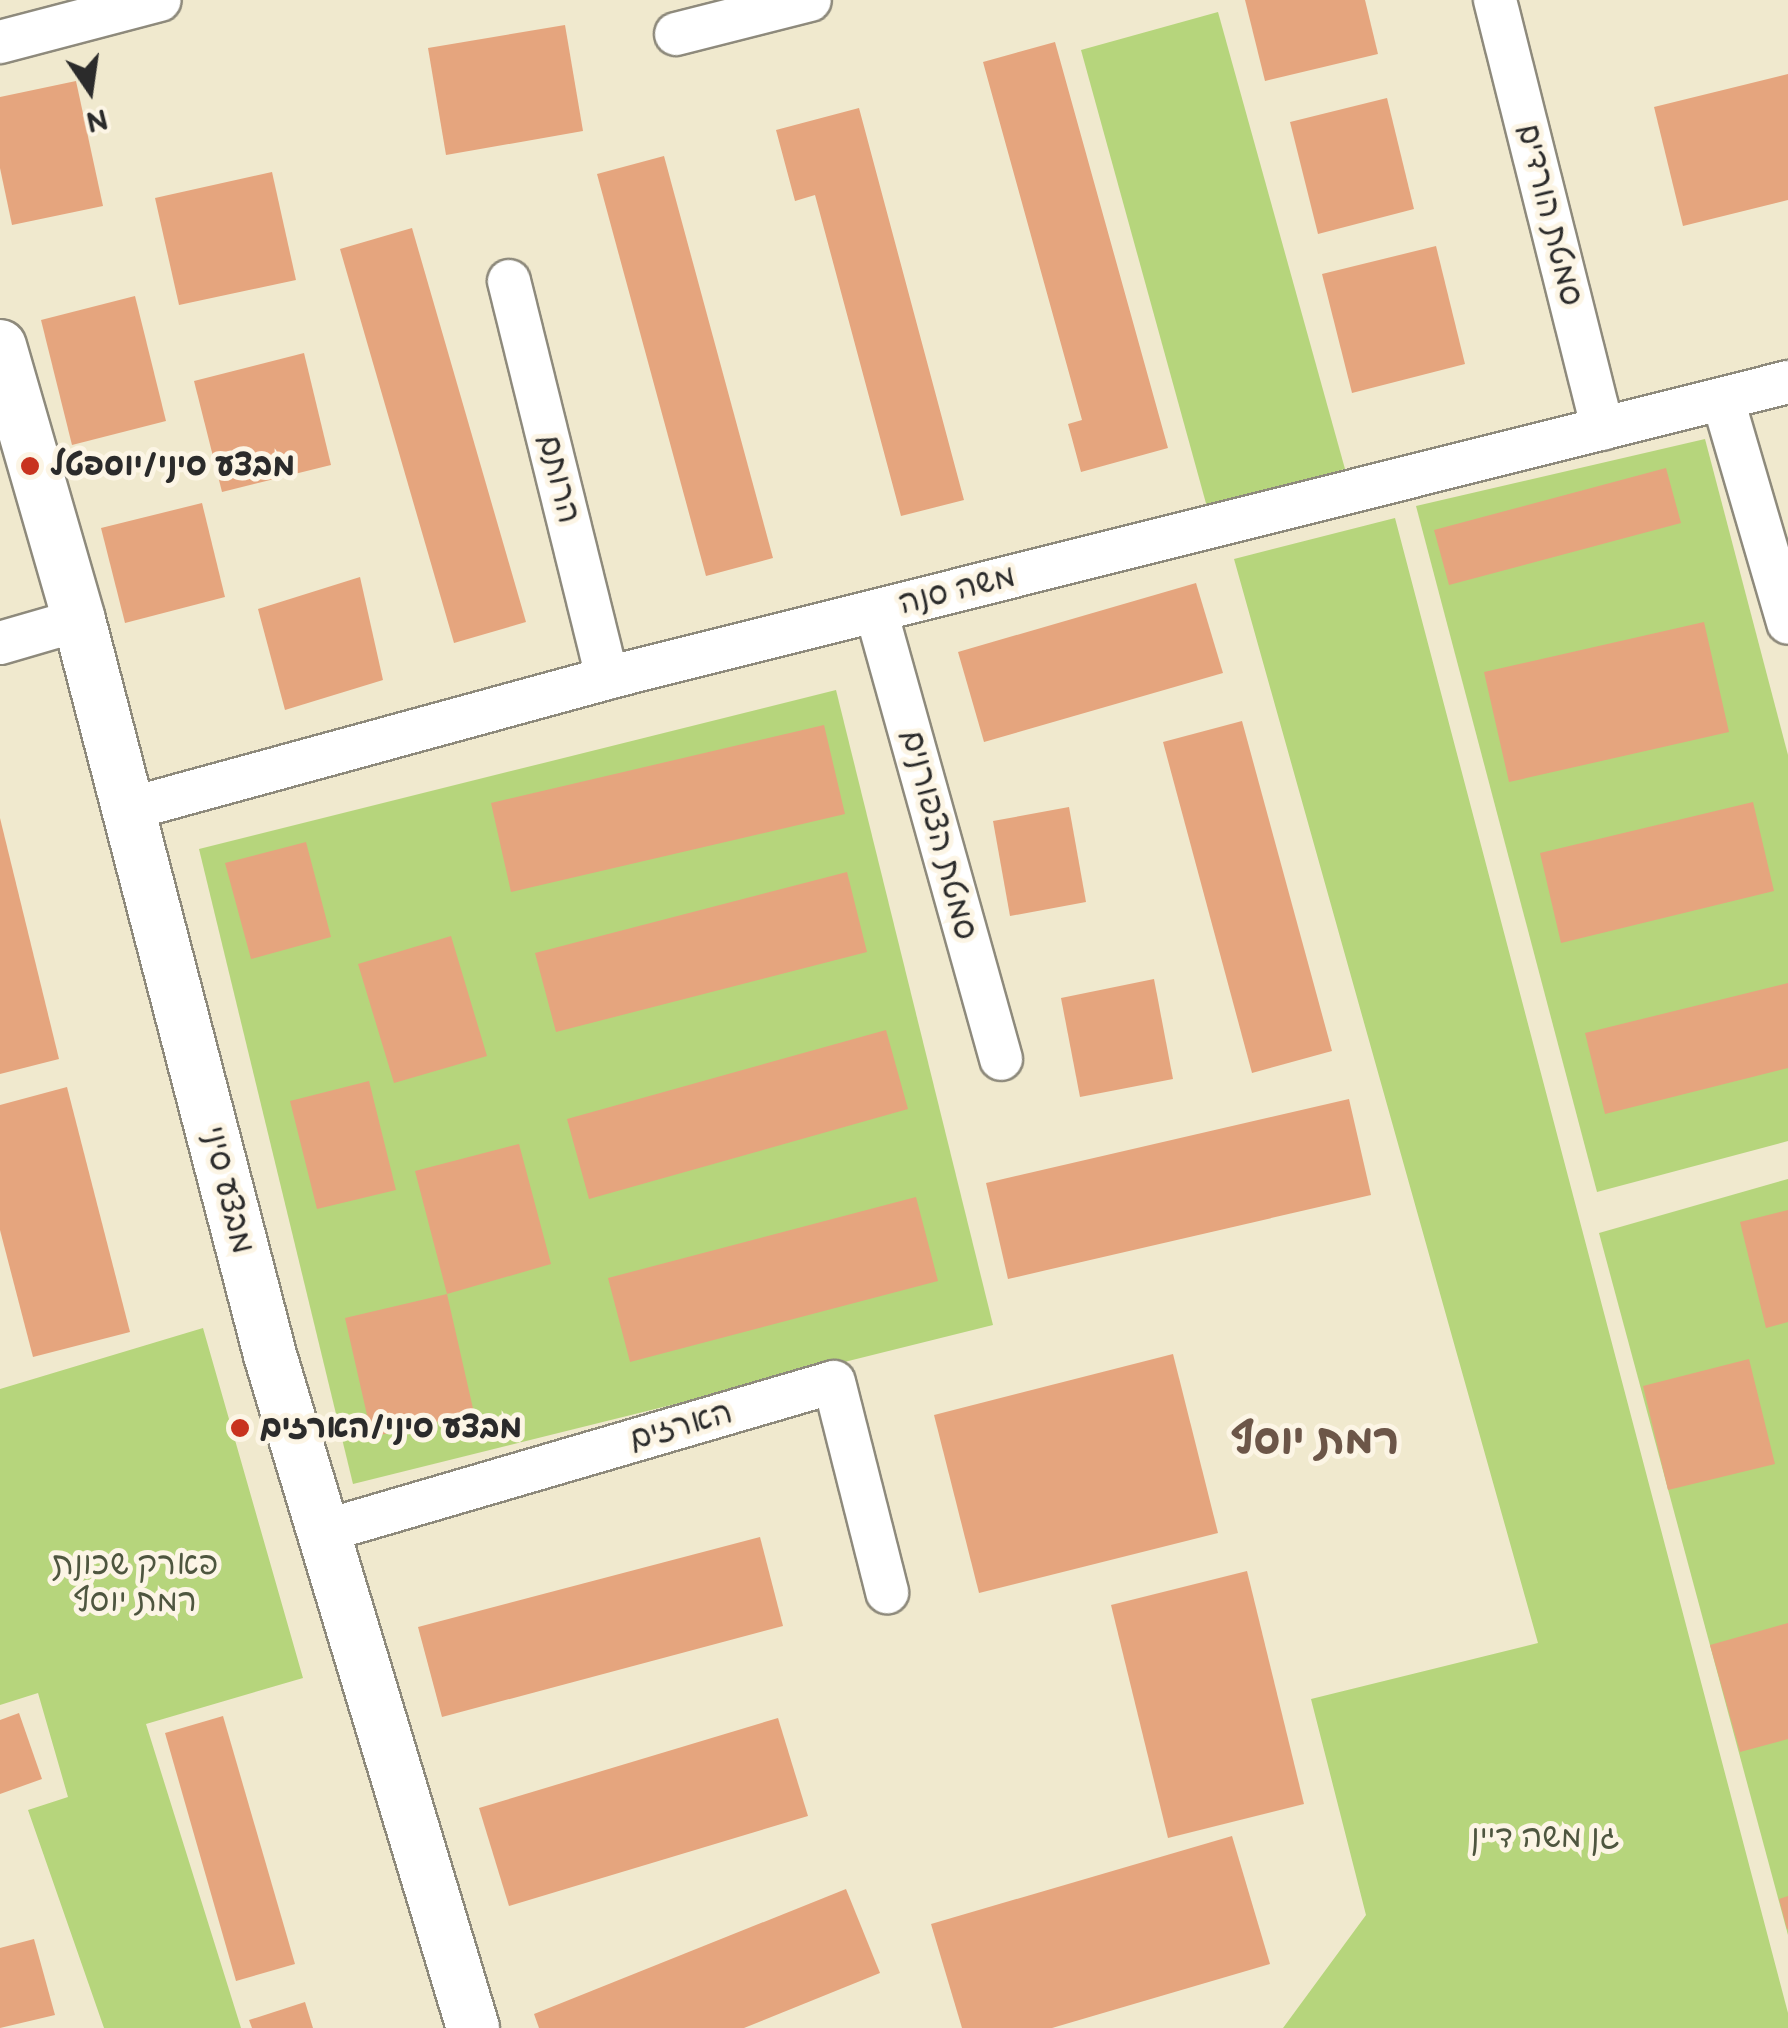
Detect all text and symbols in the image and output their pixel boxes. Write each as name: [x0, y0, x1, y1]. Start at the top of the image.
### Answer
north arrow: [40, 40, 140, 140]
text: N: [83, 101, 111, 138]
street label: סמטת הורדים: [1508, 120, 1590, 310]
street label: הרותם: [528, 431, 588, 527]
place label: מבצע סיני/יוספטל: [50, 447, 295, 485]
marker: מבצע סיני/יוספטל: [19, 455, 41, 477]
street label: משה סנה: [895, 558, 1019, 624]
street label: סמטת הצפורנים: [892, 726, 984, 944]
street label: מבצע סיני: [193, 1122, 261, 1258]
street label: הארזים: [625, 1394, 737, 1460]
place label: מבצע סיני/הארזים: [260, 1409, 522, 1447]
district label: רמת יוסף: [1231, 1416, 1399, 1466]
marker: מבצע סיני/הארזים: [229, 1417, 251, 1439]
park label: פארק שכונת רמת יוסף: [52, 1547, 218, 1622]
park label: גן משה דיין: [1471, 1819, 1619, 1857]

